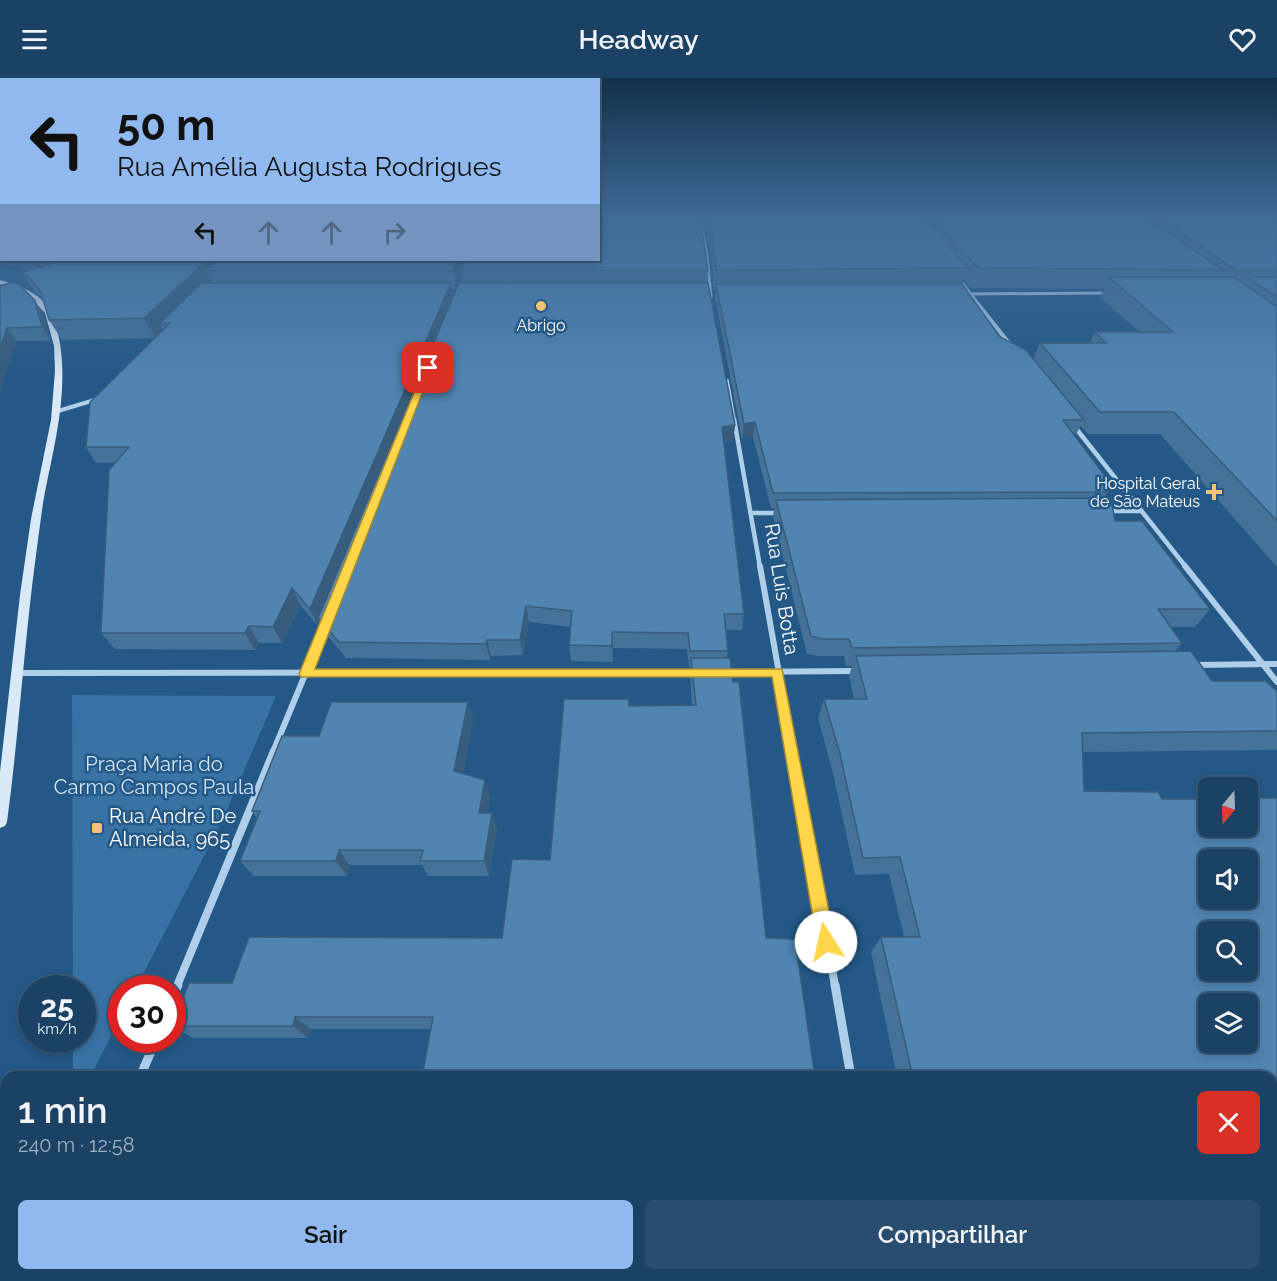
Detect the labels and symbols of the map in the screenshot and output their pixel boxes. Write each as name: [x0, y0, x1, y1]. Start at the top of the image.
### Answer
marker: Abrigo: [534, 299, 548, 313]
place label: Abrigo: [516, 316, 566, 335]
pin: [402, 342, 453, 393]
place label: Hospital Geral de São Mateus: [1090, 474, 1201, 511]
marker: Hospital Geral de São Mateus: [1205, 483, 1223, 501]
street label: Rua Luis Botta: [760, 522, 804, 656]
park label: Praça Maria do Carmo Campos Paula: [54, 752, 254, 799]
north arrow: [1198, 777, 1258, 837]
place label: Rua André De Almeida, 965: [109, 804, 237, 851]
marker: Rua André De Almeida, 965: [90, 821, 104, 835]
position arrow: [794, 910, 858, 974]
speed limit sign: 30: [108, 975, 186, 1053]

